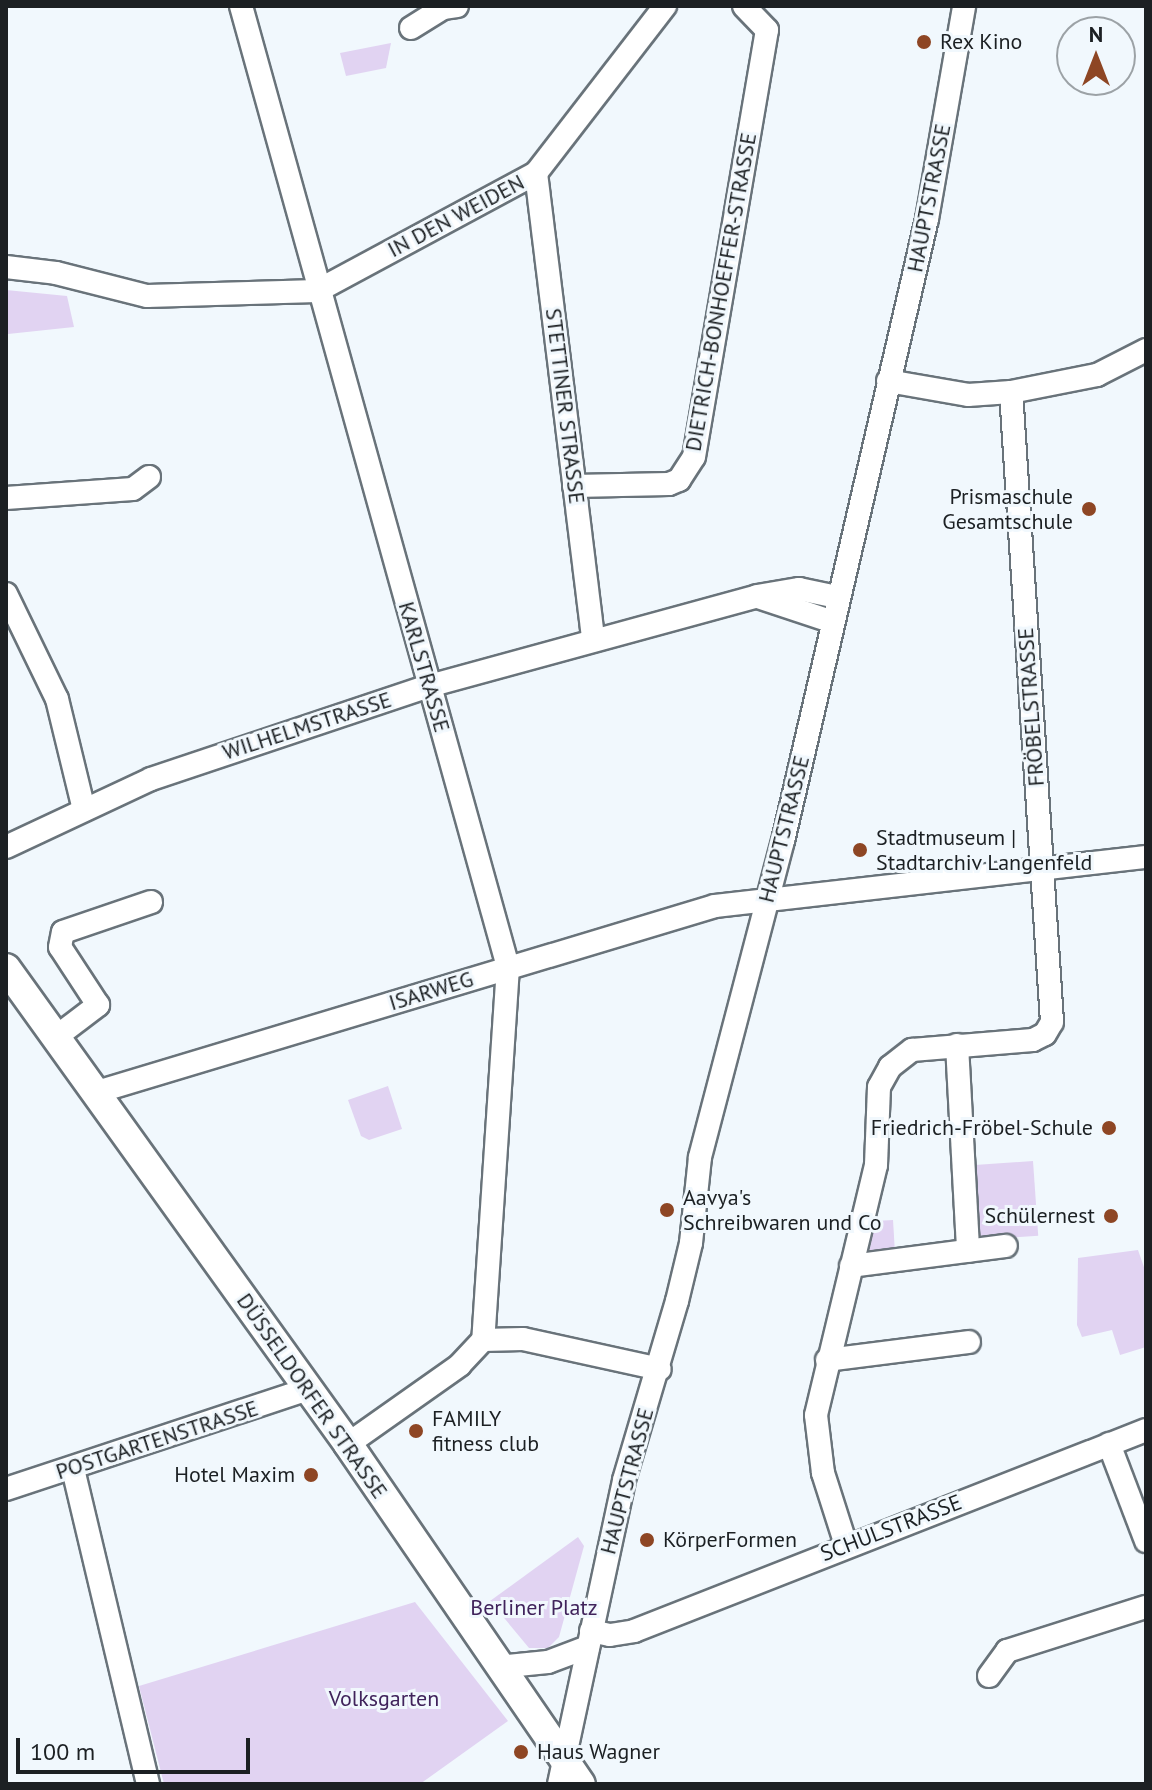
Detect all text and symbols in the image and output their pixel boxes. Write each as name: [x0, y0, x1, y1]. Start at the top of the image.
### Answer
north arrow: [1056, 16, 1136, 96]
text: N: [1089, 20, 1103, 48]
place label: Rex Kino: [940, 29, 1023, 55]
marker: Rex Kino: [915, 33, 933, 51]
street label: HAUPTSTRASSE: [902, 122, 956, 274]
street label: DIETRICH-BONHOEFFER-STRASSE: [680, 131, 762, 453]
street label: IN DEN WEIDEN: [383, 169, 529, 263]
street label: STETTINER STRASSE: [540, 307, 590, 505]
place label: Prismaschule Gesamtschule: [942, 483, 1073, 534]
marker: Prismaschule Gesamtschule: [1080, 500, 1098, 518]
street label: KARLSTRASSE: [393, 599, 455, 735]
street label: FRÖBELSTRASSE: [1012, 627, 1050, 787]
street label: WILHELMSTRASSE: [219, 686, 395, 766]
street label: HAUPTSTRASSE: [753, 753, 815, 905]
place label: Stadtmuseum | Stadtarchiv Langenfeld: [876, 824, 1093, 876]
marker: Stadtmuseum | Stadtarchiv Langenfeld: [851, 841, 869, 859]
street label: ISARWEG: [386, 966, 476, 1016]
place label: Friedrich-Fröbel-Schule: [871, 1115, 1093, 1141]
marker: Friedrich-Fröbel-Schule: [1100, 1119, 1118, 1137]
place label: Aavya's Schreibwaren und Co: [683, 1184, 882, 1236]
marker: Aavya's Schreibwaren und Co: [658, 1201, 676, 1219]
place label: Schülernest: [984, 1203, 1095, 1229]
marker: Schülernest: [1102, 1207, 1120, 1225]
street label: DÜSSELDORFER STRASSE: [231, 1288, 393, 1504]
street label: POSTGARTENSTRASSE: [53, 1395, 261, 1485]
place label: FAMILY fitness club: [432, 1405, 539, 1456]
street label: HAUPTSTRASSE: [595, 1405, 659, 1557]
marker: FAMILY fitness club: [407, 1422, 425, 1440]
place label: Hotel Maxim: [174, 1462, 295, 1488]
marker: Hotel Maxim: [302, 1466, 320, 1484]
street label: SCHULSTRASSE: [817, 1489, 965, 1567]
place label: KörperFormen: [663, 1527, 797, 1553]
marker: KörperFormen: [638, 1531, 656, 1549]
park label: Berliner Platz: [470, 1595, 598, 1621]
park label: Volksgarten: [329, 1686, 439, 1712]
scale bar: [20, 1722, 254, 1772]
text: 100 m: [30, 1736, 95, 1767]
place label: Haus Wagner: [537, 1739, 660, 1765]
marker: Haus Wagner: [512, 1743, 530, 1761]

